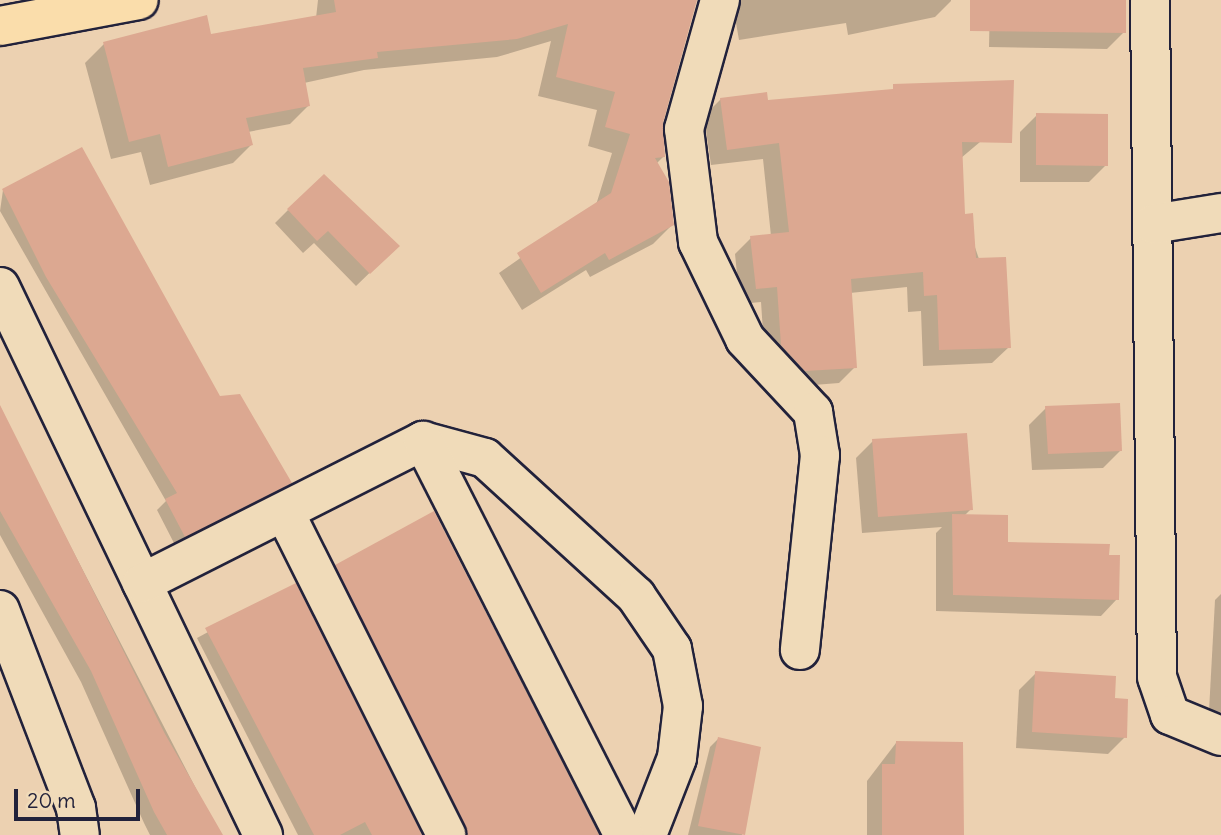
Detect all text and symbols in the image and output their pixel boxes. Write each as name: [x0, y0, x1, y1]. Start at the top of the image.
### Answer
scale bar: [18, 776, 144, 820]
text: 20 m: [27, 787, 76, 814]

